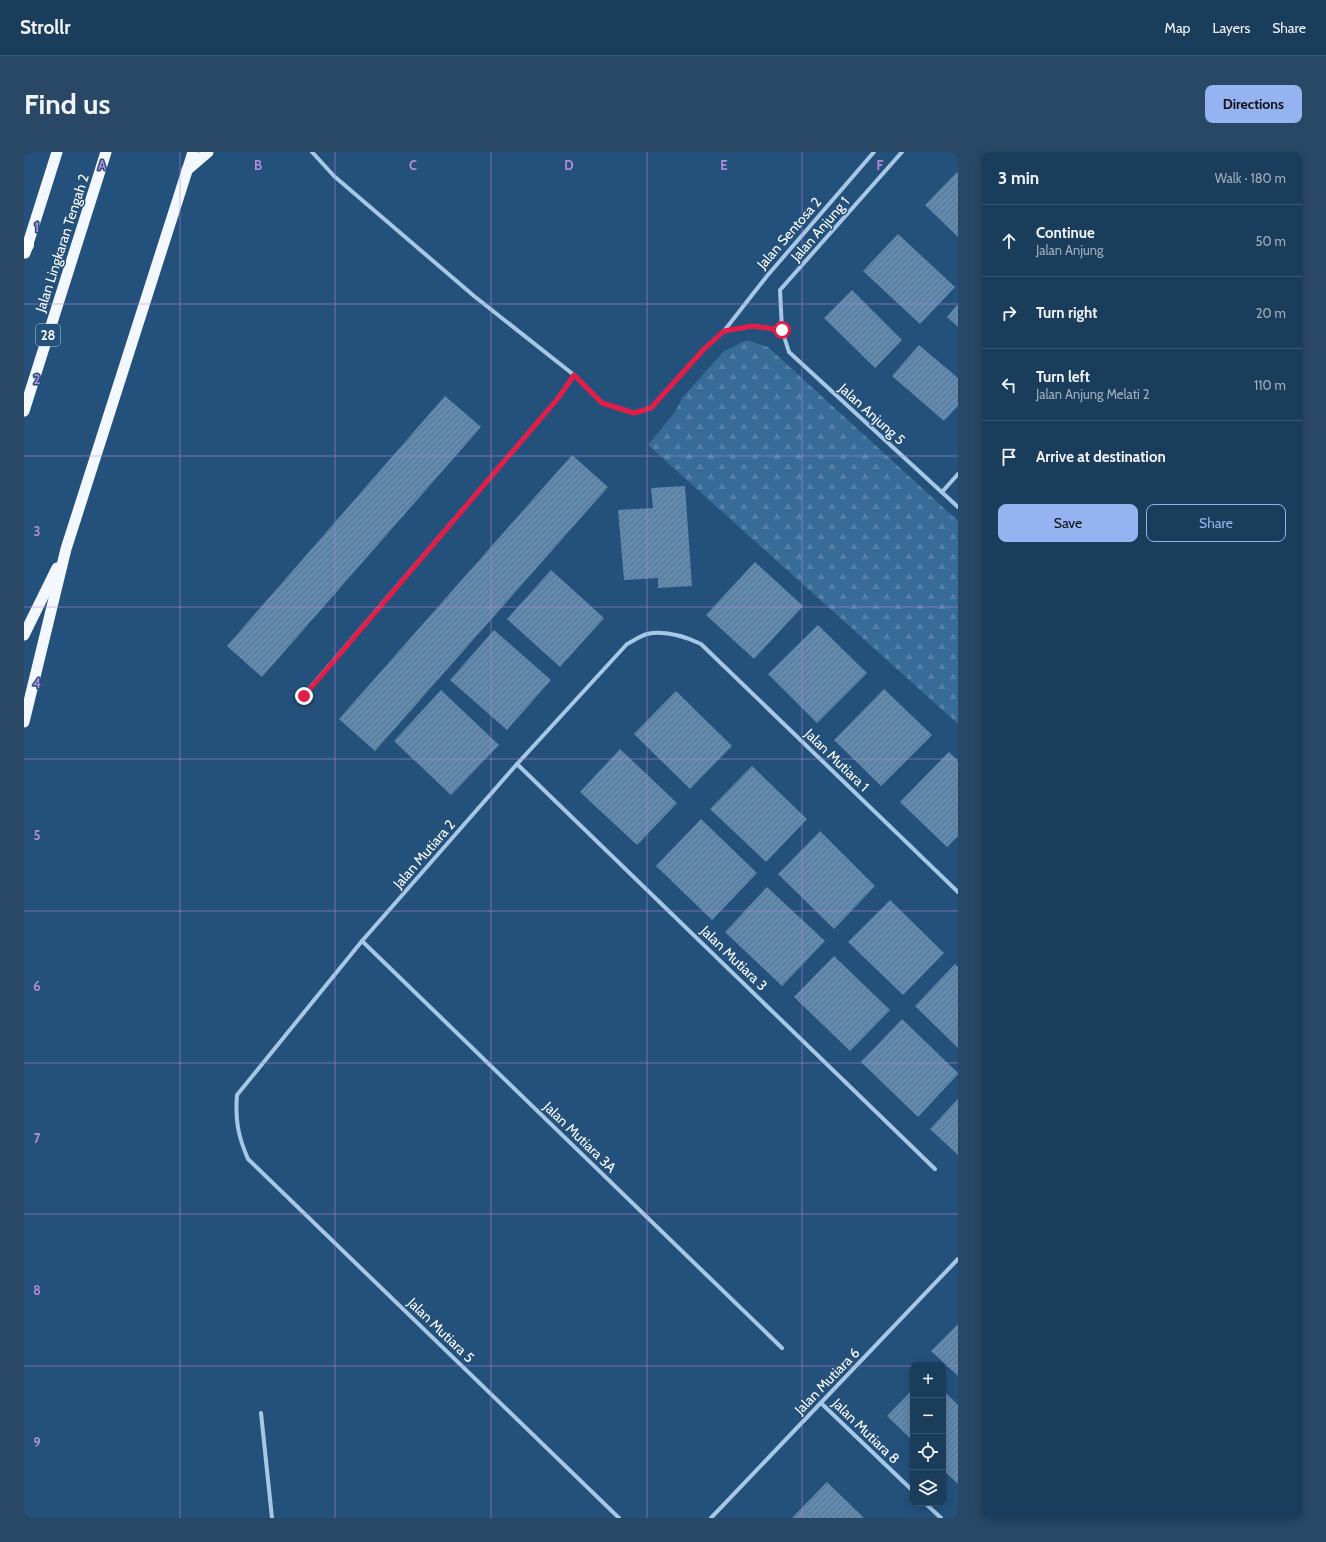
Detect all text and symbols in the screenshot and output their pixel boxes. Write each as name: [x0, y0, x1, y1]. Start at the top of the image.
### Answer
text: Strollr: [20, 16, 71, 39]
text: Map: [1165, 19, 1190, 37]
text: Layers: [1212, 19, 1250, 37]
text: Share: [1272, 19, 1306, 37]
button: Directions: [1205, 85, 1302, 123]
text: Find us: [24, 87, 110, 121]
text: A: [98, 157, 107, 173]
text: B: [254, 157, 262, 173]
text: C: [409, 157, 417, 173]
text: D: [564, 157, 574, 173]
text: E: [720, 157, 728, 173]
text: F: [877, 157, 884, 173]
text: 3 min: [998, 168, 1039, 188]
text: Walk · 180 m: [1215, 170, 1286, 186]
street label: Jalan Lingkaran Tengah 2: [31, 172, 93, 315]
street label: Jalan Sentosa 2: [752, 193, 825, 273]
street label: Jalan Anjung 1: [786, 193, 853, 266]
text: 1: [35, 219, 39, 235]
text: Continue: [1036, 224, 1095, 242]
icon: ahead: [998, 230, 1020, 252]
text: 50 m: [1256, 233, 1286, 249]
text: Jalan Anjung: [1036, 242, 1104, 258]
icon: right: [998, 302, 1020, 324]
text: Turn right: [1036, 304, 1097, 322]
text: 20 m: [1256, 305, 1286, 321]
route start: [773, 321, 791, 339]
road number: 28: [36, 324, 60, 346]
text: Turn left: [1036, 368, 1090, 386]
text: 2: [34, 371, 41, 387]
icon: left: [998, 374, 1020, 396]
text: 110 m: [1254, 377, 1286, 393]
street label: Jalan Anjung 5: [834, 379, 909, 449]
text: Jalan Anjung Melati 2: [1036, 386, 1150, 402]
icon: arrive: [998, 446, 1020, 468]
text: Arrive at destination: [1036, 448, 1166, 466]
button: Save: [998, 504, 1138, 542]
button: Share: [1146, 504, 1286, 542]
text: 3: [33, 523, 41, 539]
text: 4: [33, 675, 41, 691]
route end: [295, 687, 313, 705]
street label: Jalan Mutiara 1: [800, 724, 873, 795]
street label: Jalan Mutiara 2: [388, 816, 459, 893]
text: 5: [34, 827, 41, 843]
street label: Jalan Mutiara 3: [696, 921, 771, 994]
text: 6: [33, 978, 41, 994]
street label: Jalan Mutiara 3A: [539, 1097, 621, 1177]
text: 7: [34, 1130, 41, 1146]
text: 8: [33, 1282, 41, 1298]
street label: Jalan Mutiara 5: [403, 1293, 478, 1366]
street label: Jalan Mutiara 6: [790, 1344, 863, 1419]
map controls: [910, 1362, 946, 1506]
button: +: [910, 1362, 946, 1398]
street label: Jalan Mutiara 8: [828, 1394, 903, 1468]
button: −: [910, 1398, 946, 1434]
text: 9: [33, 1434, 41, 1450]
button: locate: [910, 1434, 946, 1470]
button: layers: [910, 1470, 946, 1506]

